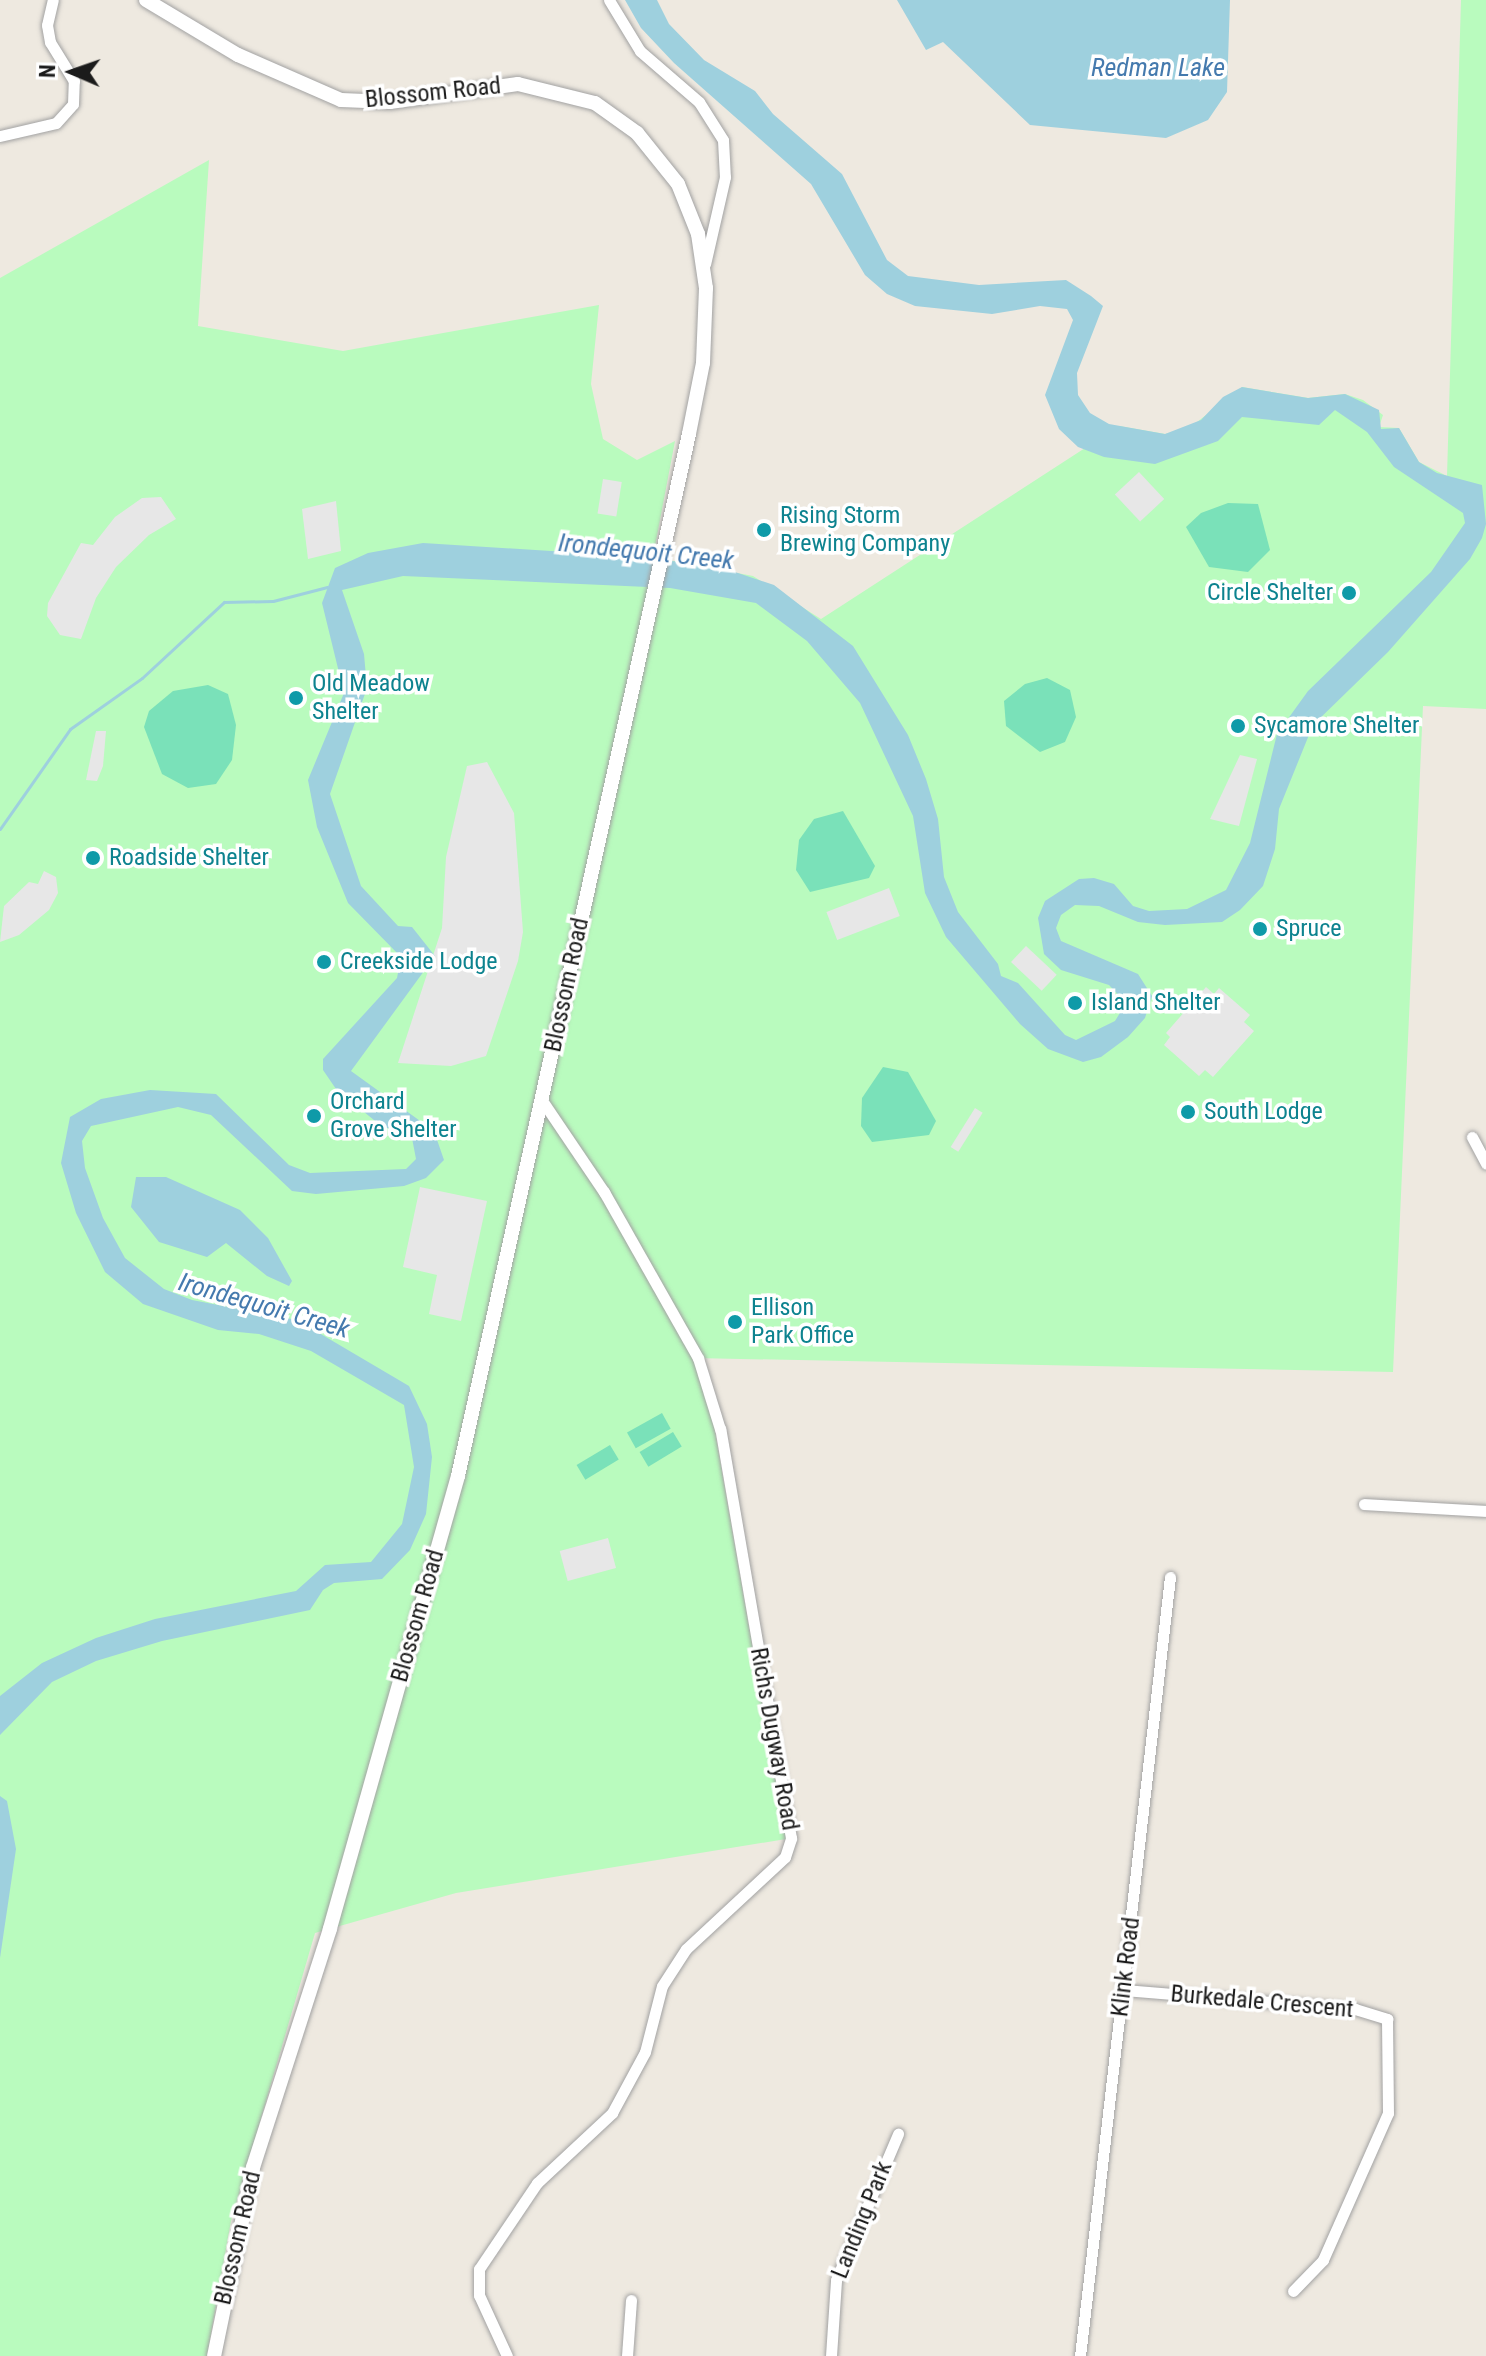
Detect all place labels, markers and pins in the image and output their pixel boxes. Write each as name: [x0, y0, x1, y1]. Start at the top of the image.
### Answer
place label: Rising Storm Brewing Company: [780, 502, 950, 558]
marker: Rising Storm Brewing Company: [755, 521, 773, 539]
place label: Circle Shelter: [1207, 579, 1333, 607]
marker: Circle Shelter: [1340, 584, 1358, 602]
place label: Old Meadow Shelter: [312, 670, 430, 726]
marker: Old Meadow Shelter: [287, 689, 305, 707]
place label: Sycamore Shelter: [1254, 712, 1419, 740]
marker: Sycamore Shelter: [1229, 717, 1247, 735]
place label: Roadside Shelter: [109, 844, 269, 872]
marker: Roadside Shelter: [84, 849, 102, 867]
place label: Spruce: [1276, 915, 1342, 943]
marker: Spruce: [1251, 920, 1269, 938]
place label: Creekside Lodge: [340, 948, 498, 976]
marker: Creekside Lodge: [315, 953, 333, 971]
place label: Island Shelter: [1091, 989, 1220, 1017]
marker: Island Shelter: [1066, 994, 1084, 1012]
place label: Orchard Grove Shelter: [330, 1088, 456, 1144]
place label: South Lodge: [1204, 1098, 1323, 1126]
marker: South Lodge: [1179, 1103, 1197, 1121]
marker: Orchard Grove Shelter: [305, 1107, 323, 1125]
place label: Ellison Park Office: [751, 1294, 854, 1350]
marker: Ellison Park Office: [726, 1313, 744, 1331]

